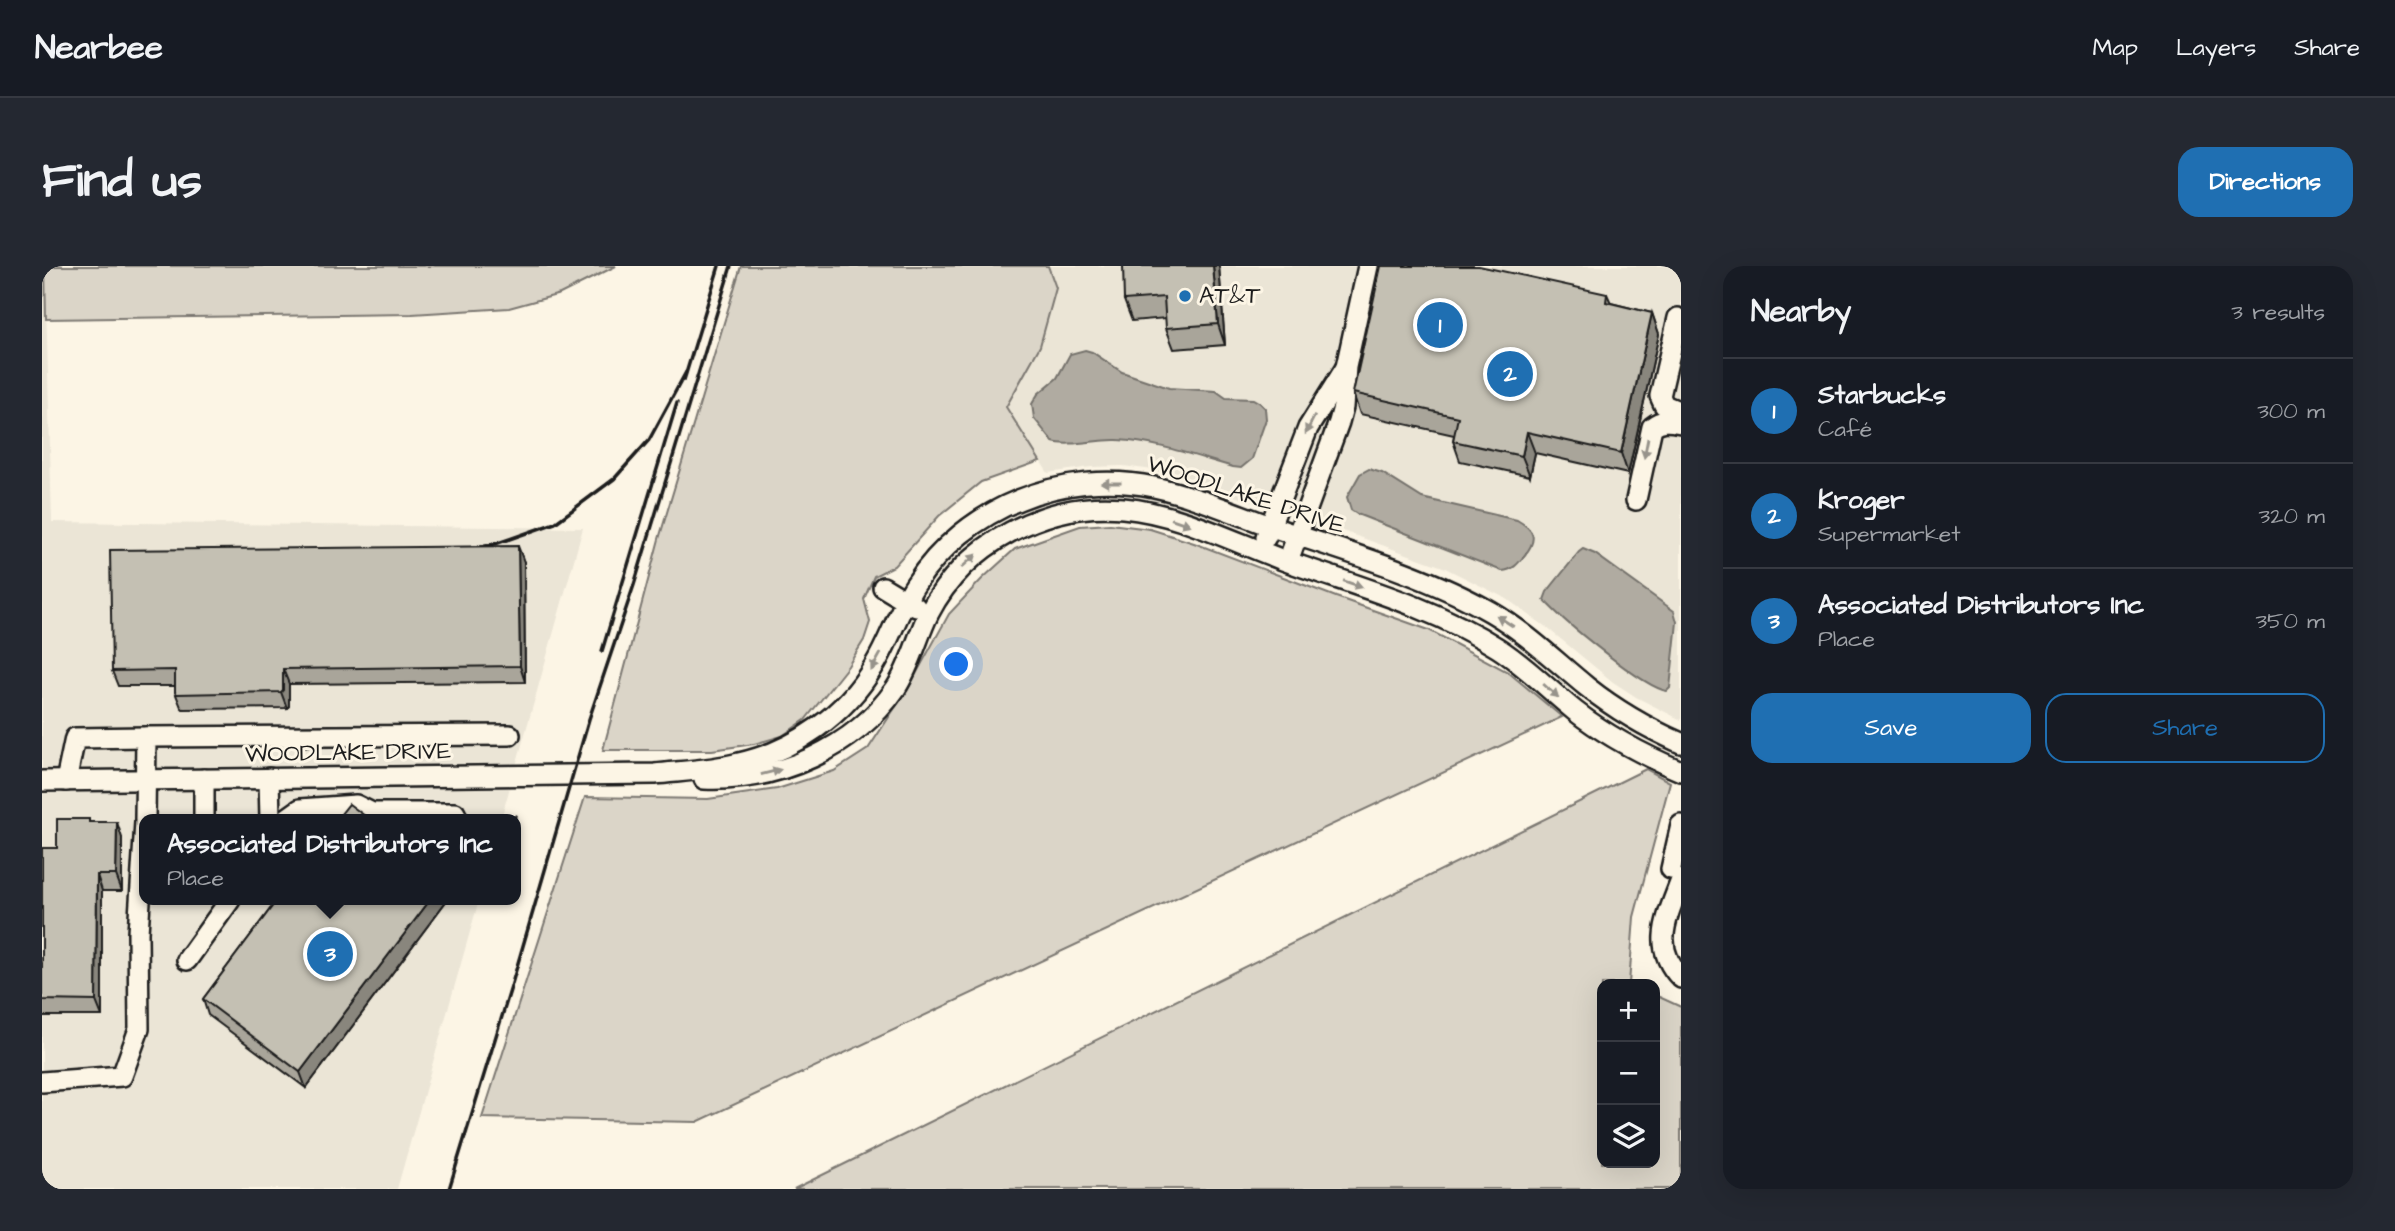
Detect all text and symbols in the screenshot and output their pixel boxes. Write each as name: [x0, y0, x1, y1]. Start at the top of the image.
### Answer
text: Nearbee: [35, 25, 163, 71]
text: Map: [2093, 31, 2138, 65]
text: Layers: [2176, 31, 2256, 65]
text: Share: [2294, 31, 2360, 65]
button: Directions: [2178, 147, 2353, 217]
text: Find us: [42, 148, 202, 216]
place label: AT&T: [1199, 279, 1260, 313]
marker: AT&T: [1177, 288, 1193, 304]
text: Nearby: [1751, 291, 1851, 333]
text: 3 results: [2231, 296, 2325, 328]
pin: 1: [1417, 299, 1463, 351]
pin: 2: [1487, 348, 1533, 400]
text: Starbucks: [1818, 377, 1946, 413]
text: 1: [1773, 395, 1775, 427]
text: 300 m: [2257, 395, 2325, 427]
text: Café: [1818, 413, 1872, 445]
one-way arrow: [1305, 415, 1316, 435]
one-way arrow: [1641, 437, 1652, 459]
street label: WOODLAKE DRIVE: [1143, 447, 1349, 543]
one-way arrow: [1099, 477, 1121, 489]
text: Kroger: [1818, 482, 1905, 518]
text: 2: [1767, 500, 1781, 532]
text: 320 m: [2259, 500, 2325, 532]
one-way arrow: [1171, 517, 1192, 528]
text: Supermarket: [1818, 518, 1961, 550]
one-way arrow: [960, 553, 978, 569]
one-way arrow: [1342, 579, 1363, 590]
text: Associated Distributors Inc: [1818, 587, 2144, 623]
text: 3: [1768, 605, 1780, 637]
text: 350 m: [2255, 605, 2325, 637]
one-way arrow: [1495, 615, 1514, 628]
text: Place: [1818, 623, 1875, 655]
your location: [939, 647, 973, 681]
one-way arrow: [870, 652, 882, 672]
one-way arrow: [1542, 682, 1559, 698]
button: Save: [1751, 693, 2031, 763]
button: Share: [2045, 693, 2325, 763]
street label: WOODLAKE DRIVE: [245, 734, 451, 772]
one-way arrow: [760, 766, 782, 777]
popup: [139, 814, 521, 905]
text: Associated Distributors Inc: [167, 826, 493, 862]
text: Place: [167, 862, 224, 894]
pin: 3: [307, 928, 353, 980]
map controls: [1597, 979, 1660, 1168]
button: +: [1597, 979, 1660, 1042]
button: −: [1597, 1042, 1660, 1105]
button: layers: [1597, 1105, 1660, 1168]

